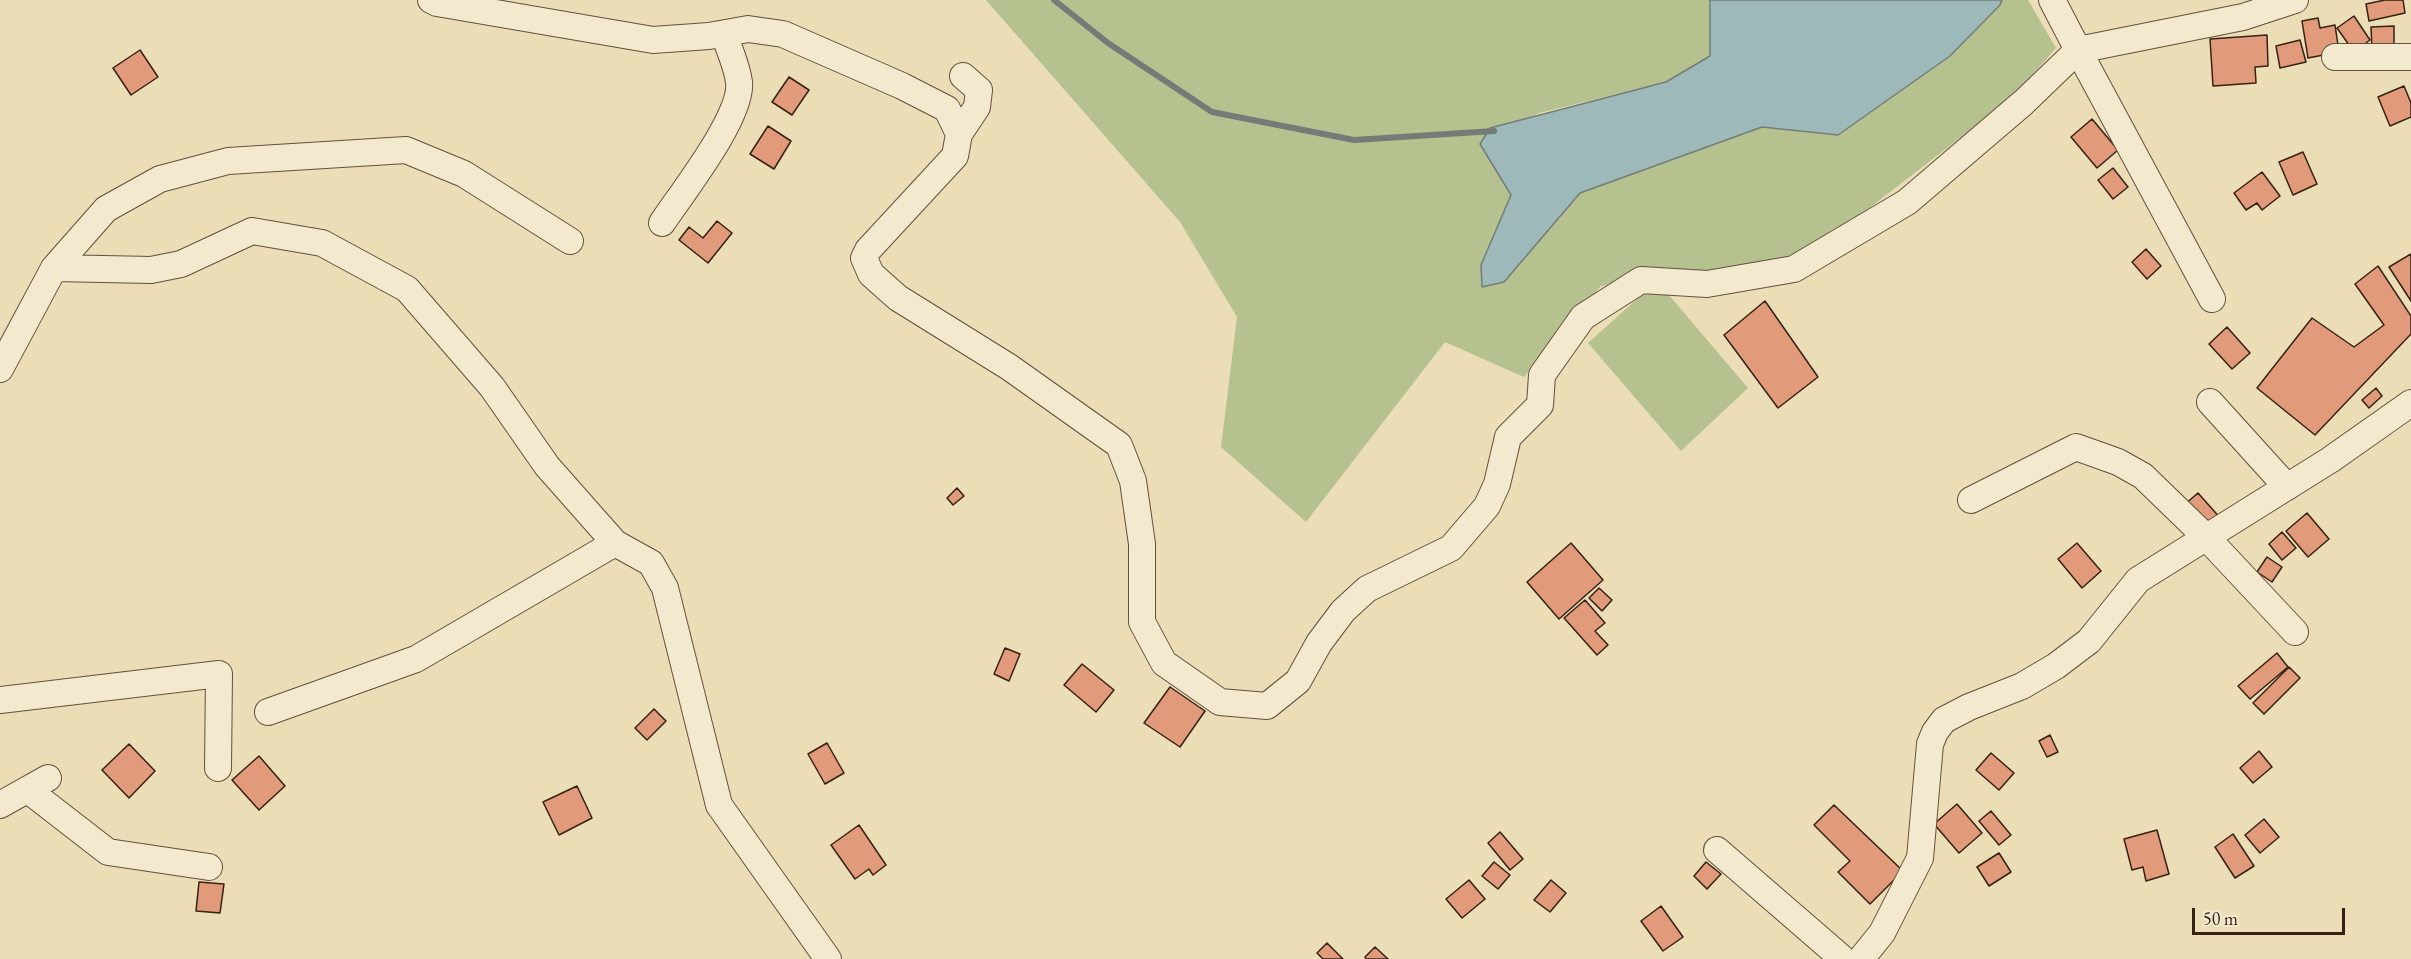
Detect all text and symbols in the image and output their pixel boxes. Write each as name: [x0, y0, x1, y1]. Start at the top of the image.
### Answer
scale bar: [2195, 896, 2348, 934]
text: 50 m: [2203, 907, 2238, 930]

